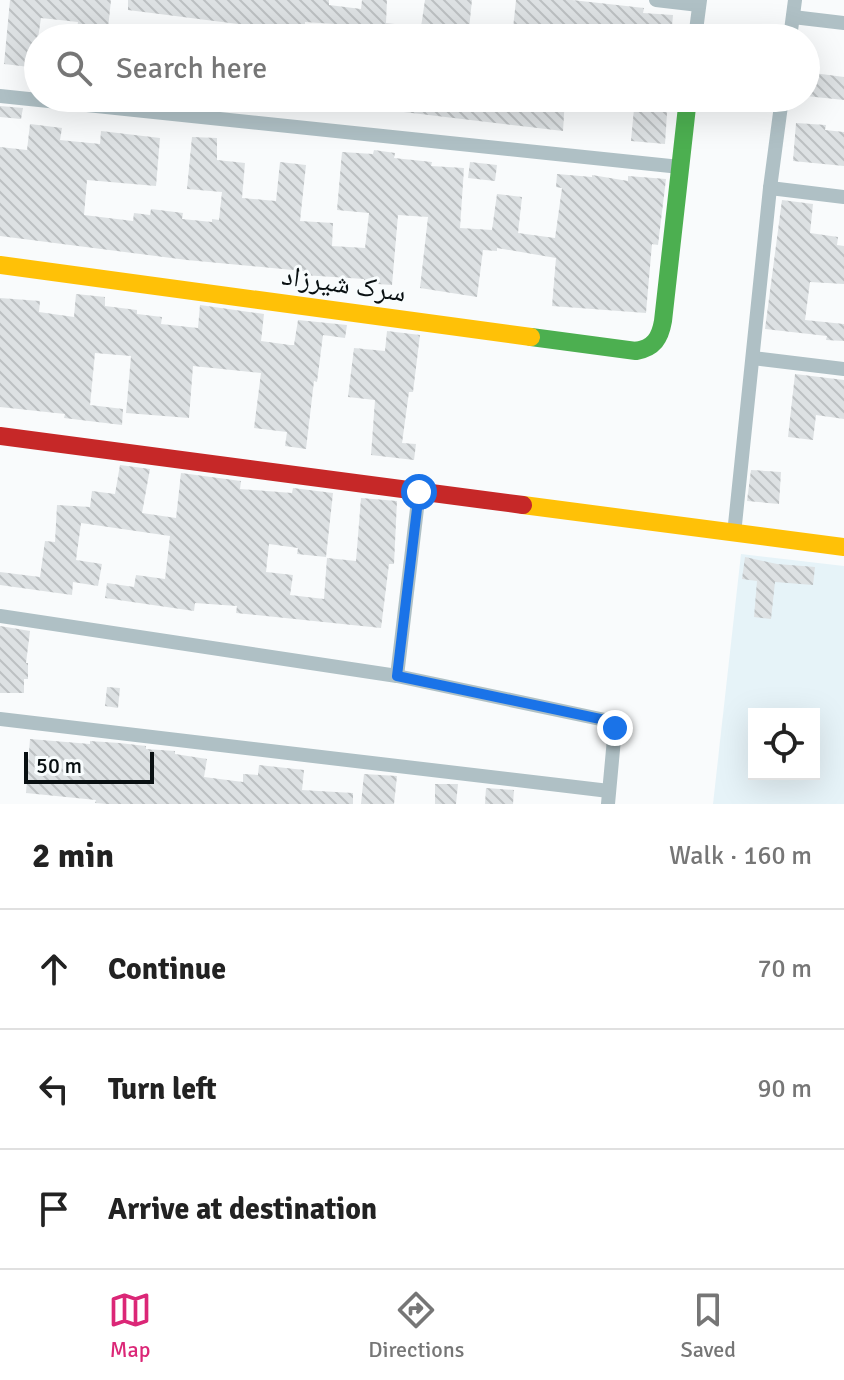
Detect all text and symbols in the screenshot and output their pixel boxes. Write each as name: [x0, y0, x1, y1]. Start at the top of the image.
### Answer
search box: [24, 24, 820, 112]
icon: search: [52, 46, 96, 90]
text: Search here: [116, 50, 267, 87]
street label: سرک شیرزاد: [280, 258, 408, 310]
route start: [401, 474, 437, 510]
map controls: [748, 708, 820, 780]
button: locate: [748, 708, 820, 780]
route end: [597, 710, 633, 746]
scale bar: [24, 748, 154, 784]
text: 50 m: [36, 752, 82, 779]
text: 2 min: [32, 835, 114, 877]
text: Walk · 160 m: [669, 840, 812, 872]
icon: ahead: [32, 947, 76, 991]
text: Continue: [108, 951, 226, 988]
text: 70 m: [757, 953, 812, 985]
icon: left: [32, 1067, 76, 1111]
text: Turn left: [108, 1071, 217, 1108]
text: 90 m: [757, 1073, 812, 1105]
icon: arrive: [32, 1187, 76, 1231]
text: Arrive at destination: [108, 1191, 377, 1228]
tab: Map: [108, 1288, 152, 1363]
tab: Directions: [368, 1288, 464, 1363]
tab: Saved: [681, 1288, 736, 1363]

